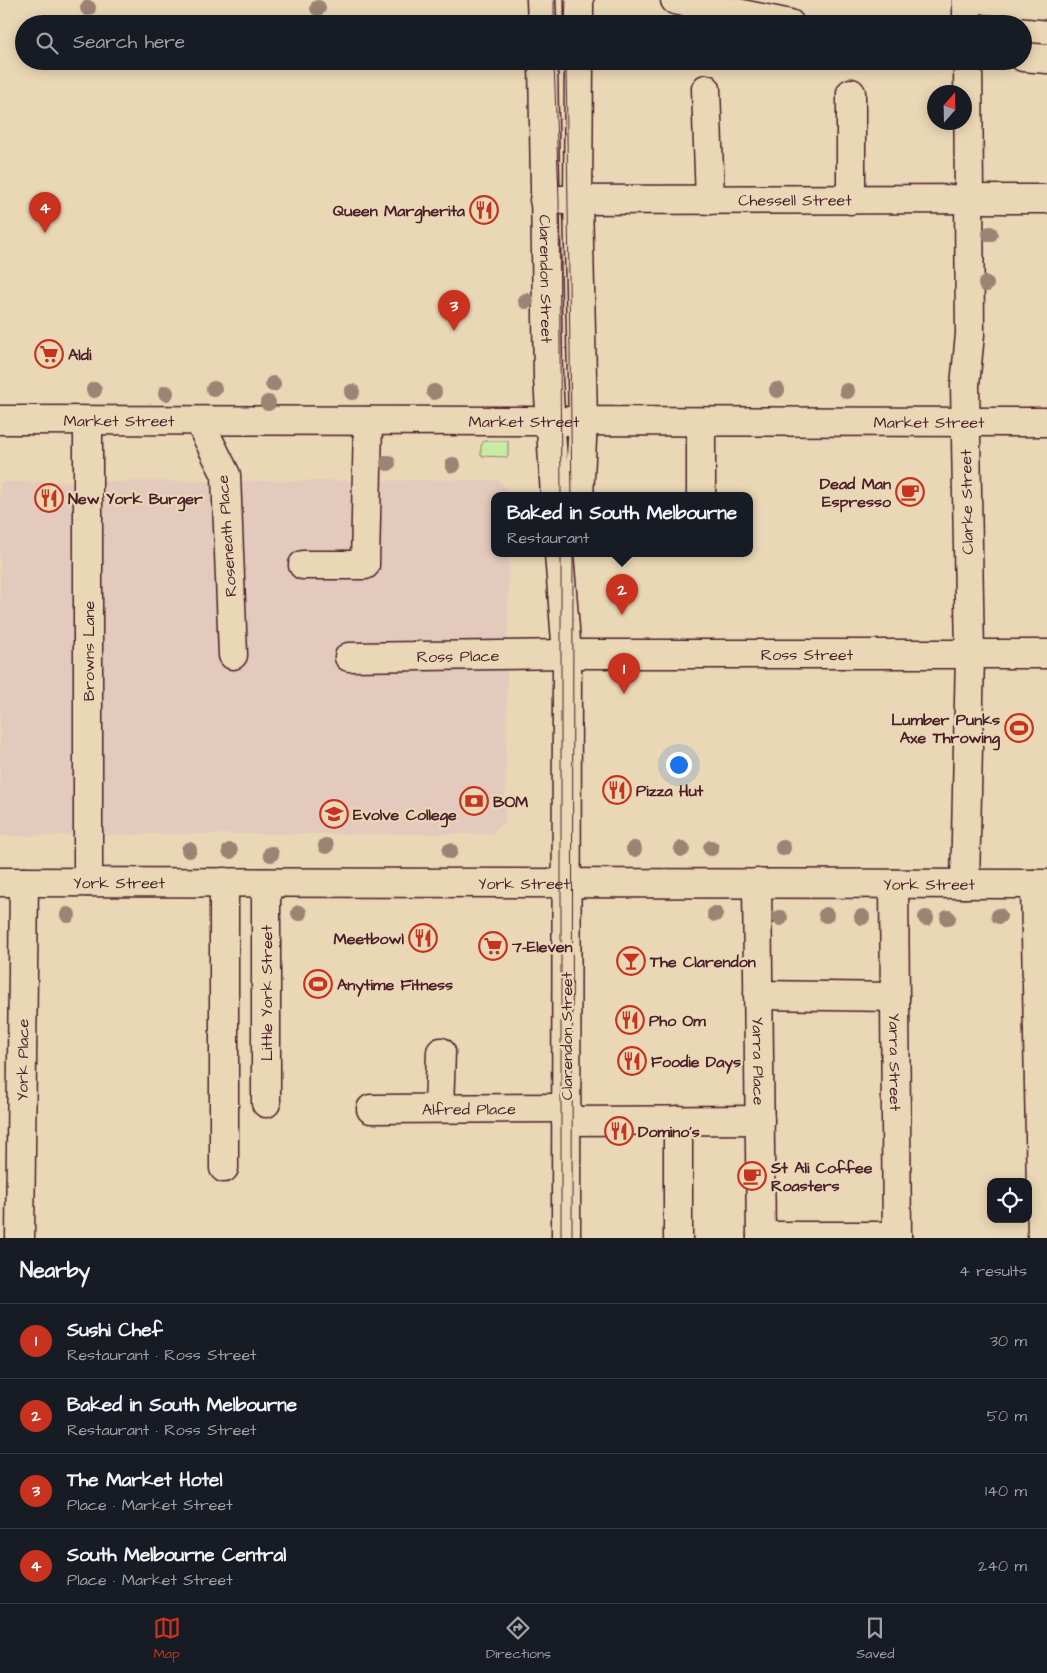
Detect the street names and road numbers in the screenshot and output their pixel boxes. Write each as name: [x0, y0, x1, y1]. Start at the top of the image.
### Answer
street label: Chessell Street: [738, 189, 852, 212]
street label: Clarendon Street: [533, 215, 557, 344]
street label: Market Street: [64, 410, 175, 432]
street label: Market Street: [469, 411, 580, 433]
street label: Market Street: [874, 412, 985, 434]
street label: Clarke Street: [955, 449, 979, 555]
street label: Roseneath Place: [212, 474, 242, 598]
street label: Browns Lane: [78, 600, 100, 701]
street label: Ross Street: [761, 644, 854, 666]
street label: Ross Place: [417, 645, 500, 668]
street label: York Street: [73, 872, 166, 894]
street label: York Street: [478, 873, 571, 895]
street label: York Street: [883, 874, 976, 896]
street label: Little York Street: [256, 924, 278, 1061]
street label: Clarendon Street: [556, 971, 578, 1100]
street label: Yarra Street: [883, 1013, 906, 1112]
street label: Yarra Place: [747, 1017, 770, 1106]
street label: York Place: [12, 1018, 34, 1101]
street label: Alfred Place: [422, 1098, 516, 1121]

